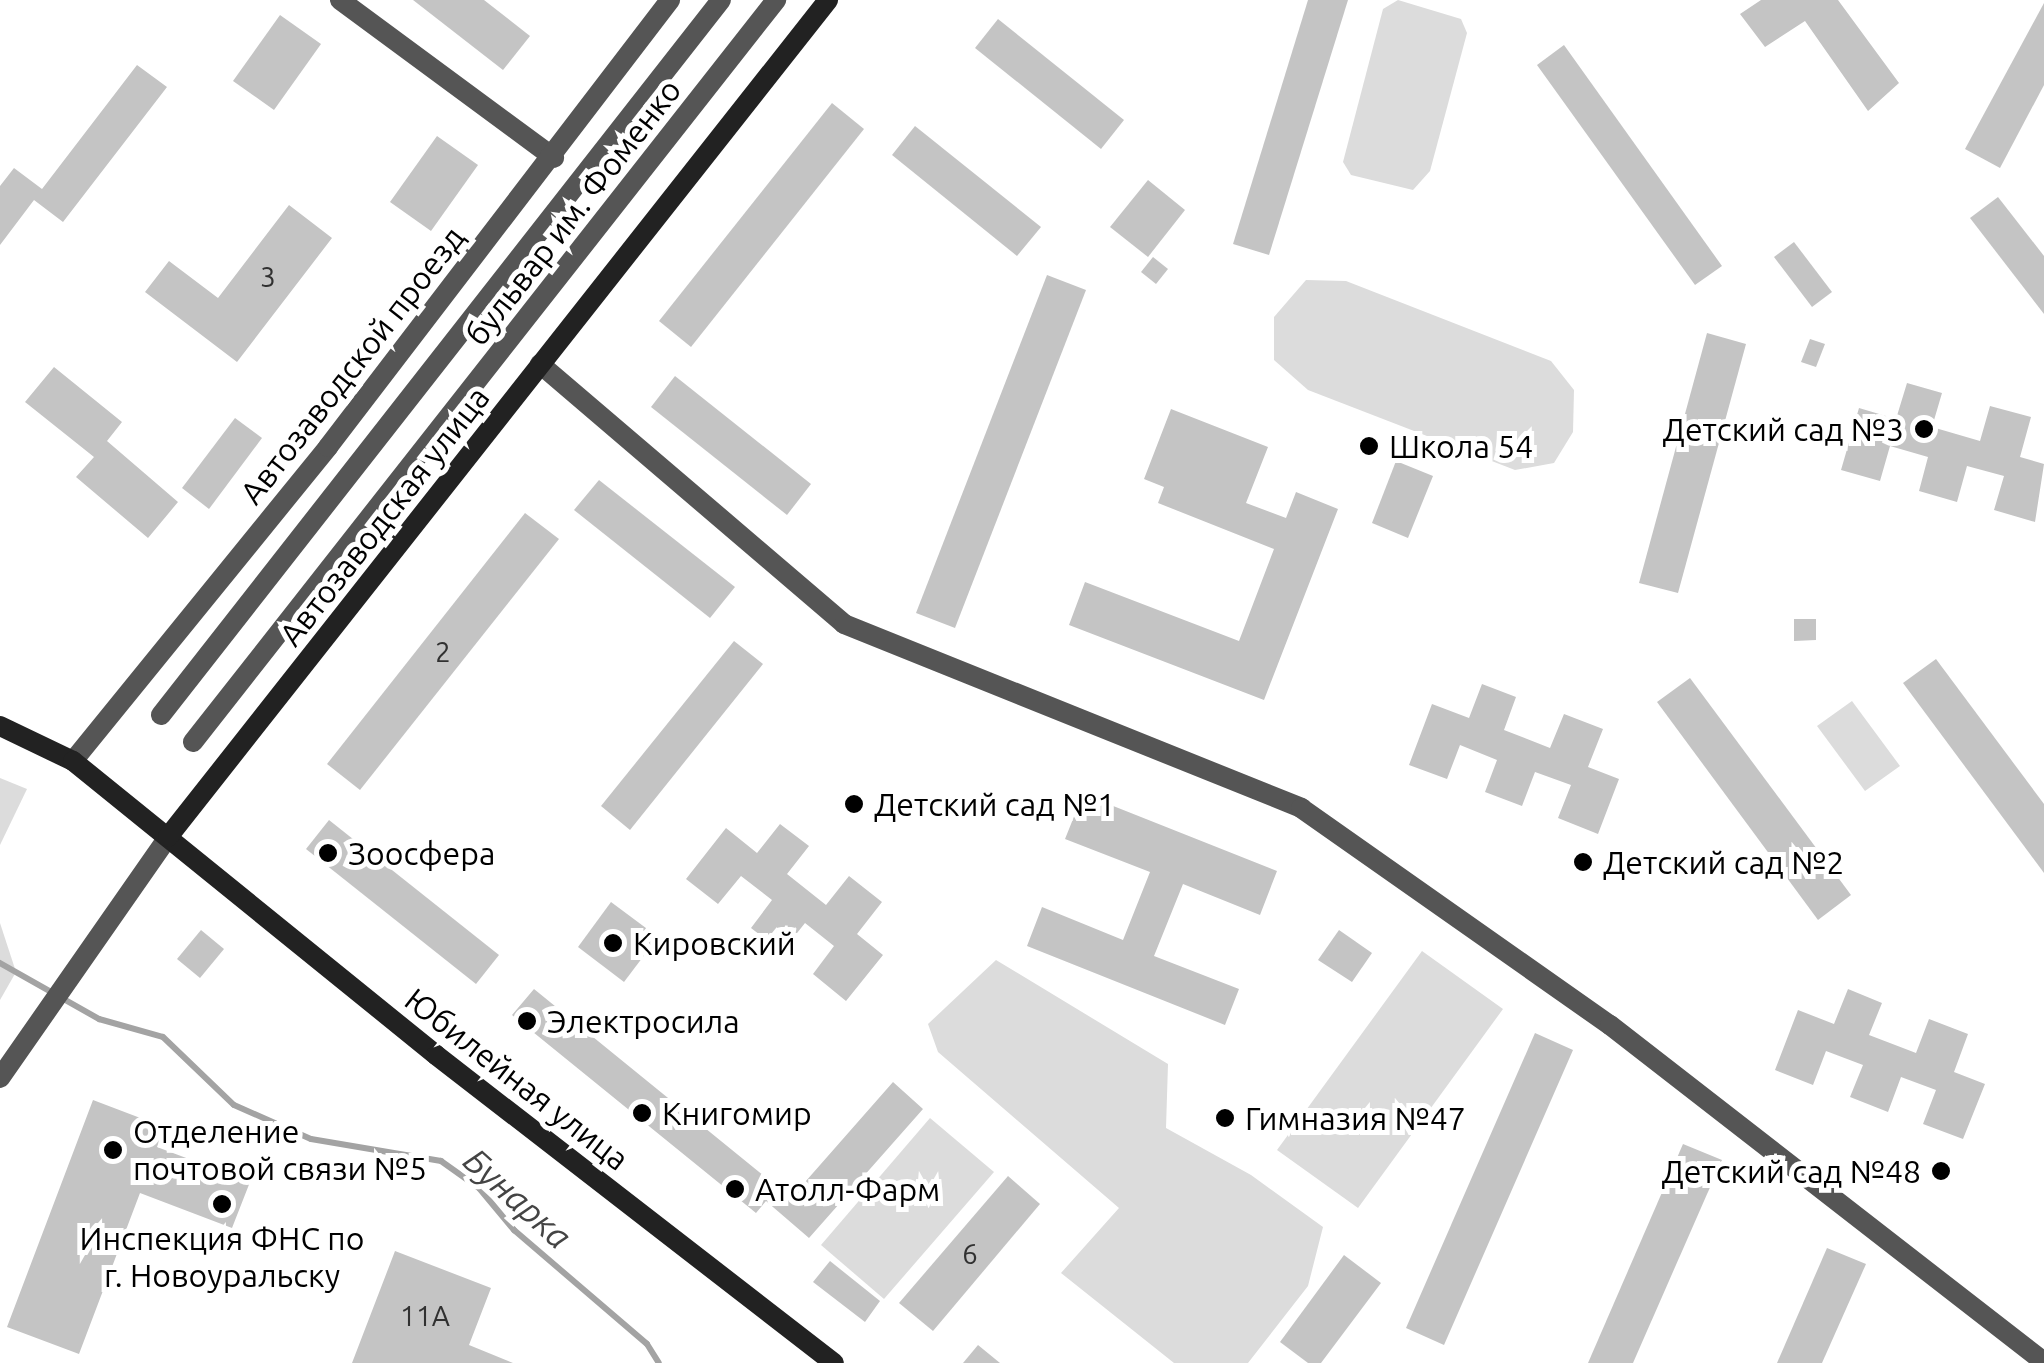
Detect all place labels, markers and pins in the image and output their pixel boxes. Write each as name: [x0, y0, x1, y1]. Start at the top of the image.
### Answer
place label: Детский сад №3: [1663, 410, 1904, 448]
marker: Детский сад №3: [1913, 418, 1935, 440]
place label: Школа 54: [1389, 427, 1533, 465]
marker: Школа 54: [1358, 435, 1380, 457]
place label: Детский сад №1: [874, 785, 1115, 823]
marker: Детский сад №1: [843, 793, 865, 815]
place label: Зоосфера: [348, 834, 495, 872]
marker: Зоосфера: [317, 842, 339, 864]
place label: Детский сад №2: [1603, 843, 1844, 881]
marker: Детский сад №2: [1572, 851, 1594, 873]
place label: Кировский: [633, 924, 796, 962]
marker: Кировский: [602, 932, 624, 954]
place label: Электросила: [547, 1002, 740, 1040]
marker: Электросила: [516, 1010, 538, 1032]
place label: Книгомир: [662, 1094, 812, 1132]
place label: Гимназия №47: [1245, 1099, 1466, 1137]
marker: Книгомир: [631, 1102, 653, 1124]
marker: Гимназия №47: [1214, 1107, 1236, 1129]
place label: Отделение почтовой связи №5: [133, 1113, 427, 1188]
marker: Отделение почтовой связи №5: [102, 1139, 124, 1161]
place label: Детский сад №48: [1662, 1152, 1921, 1190]
marker: Детский сад №48: [1930, 1160, 1952, 1182]
place label: Атолл-Фарм: [755, 1170, 940, 1208]
marker: Атолл-Фарм: [724, 1178, 746, 1200]
marker: Инспекция ФНС по г. Новоуральску: [211, 1193, 233, 1215]
place label: Инспекция ФНС по г. Новоуральску: [80, 1220, 364, 1295]

